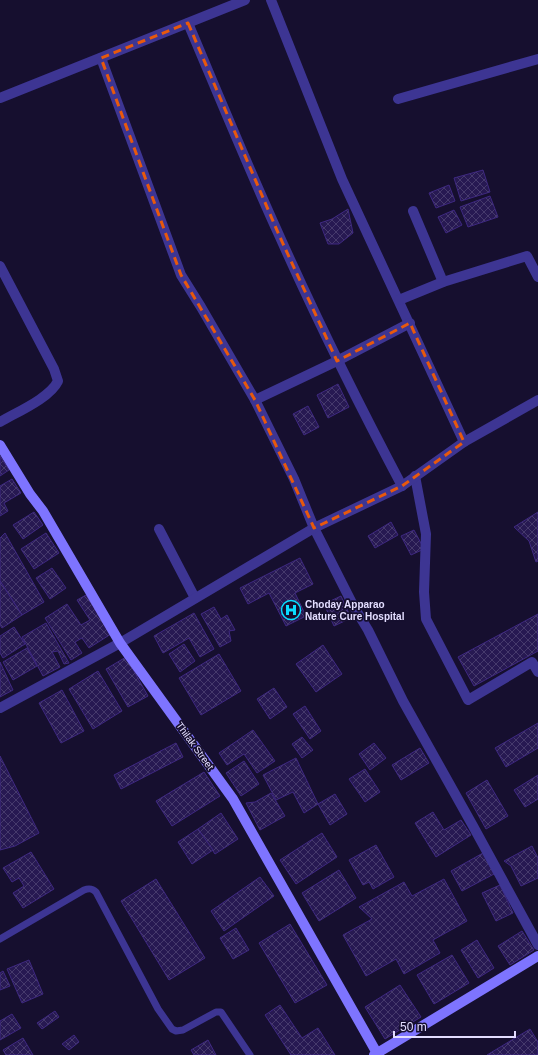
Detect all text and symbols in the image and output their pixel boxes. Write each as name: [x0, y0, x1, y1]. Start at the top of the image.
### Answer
hospital icon: Choday Apparao Nature Cure Hospital: [280, 599, 302, 621]
place label: Choday Apparao Nature Cure Hospital: [305, 599, 405, 622]
street label: Thilak Street: [174, 720, 216, 772]
scale bar: [394, 1013, 515, 1039]
text: 50 m: [400, 1020, 427, 1034]

